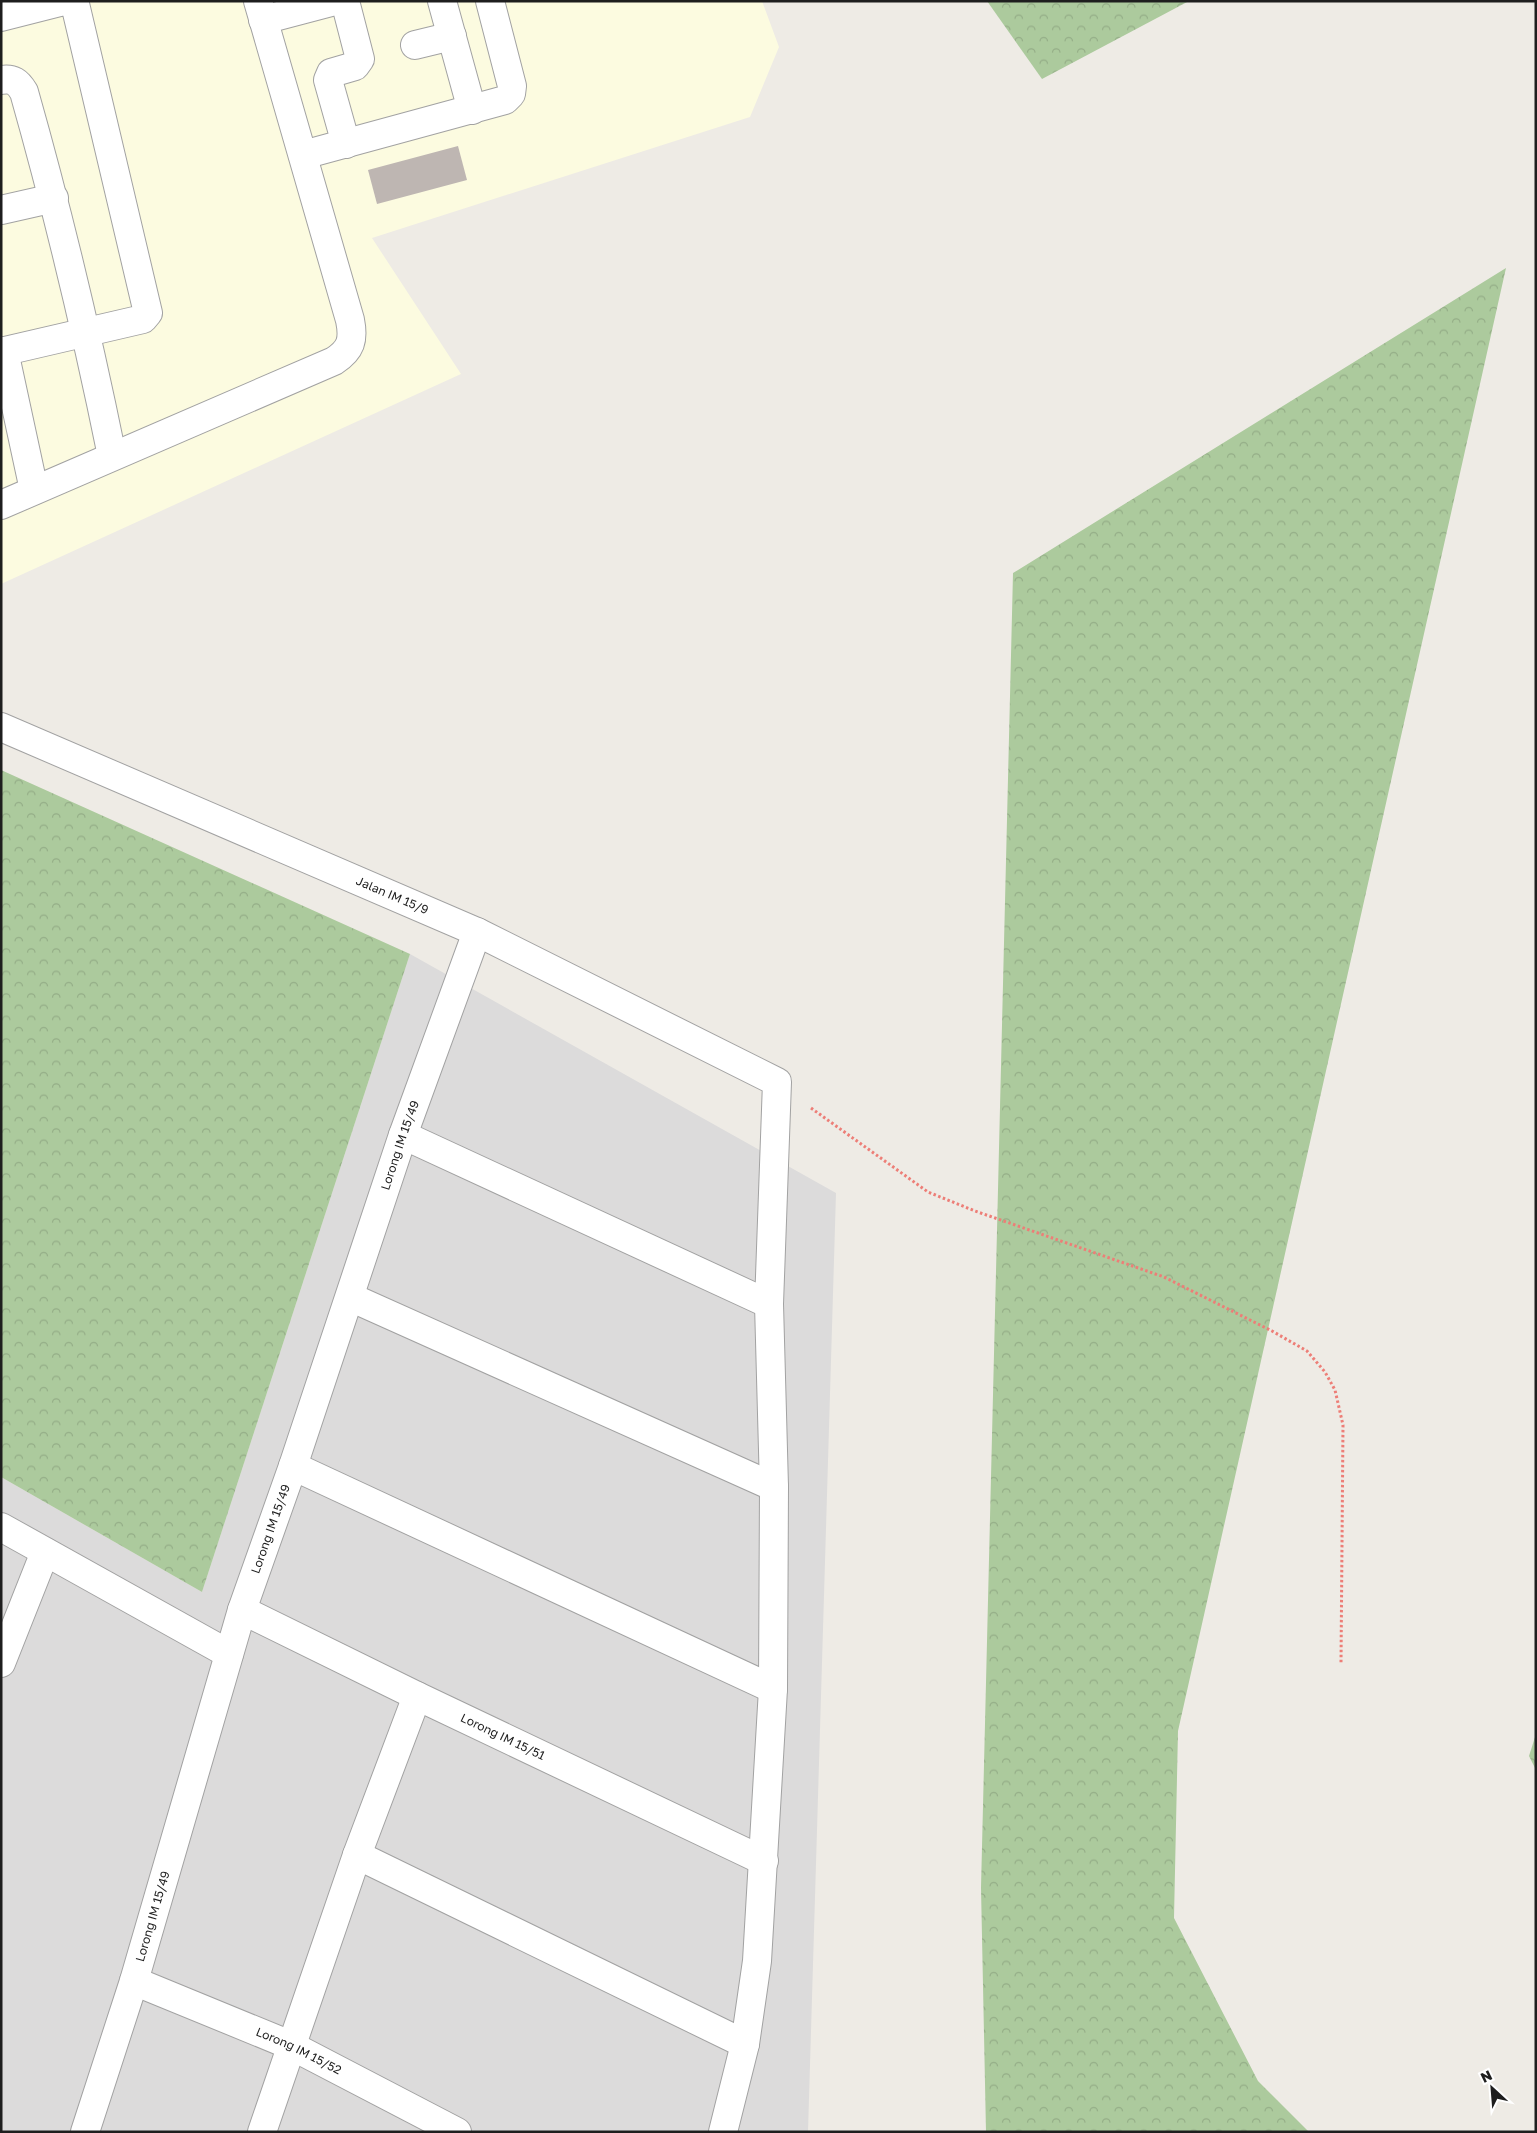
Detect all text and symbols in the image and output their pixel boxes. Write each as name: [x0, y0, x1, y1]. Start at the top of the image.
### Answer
street label: Jalan IM 15/9: [354, 873, 431, 917]
street label: Lorong IM 15/49: [377, 1098, 422, 1192]
street label: Lorong IM 15/49: [247, 1482, 293, 1576]
street label: Lorong IM 15/51: [458, 1710, 548, 1763]
street label: Lorong IM 15/49: [132, 1869, 173, 1963]
street label: Lorong IM 15/52: [254, 2024, 344, 2078]
north arrow: [1467, 2063, 1517, 2113]
text: N: [1478, 2066, 1495, 2086]

